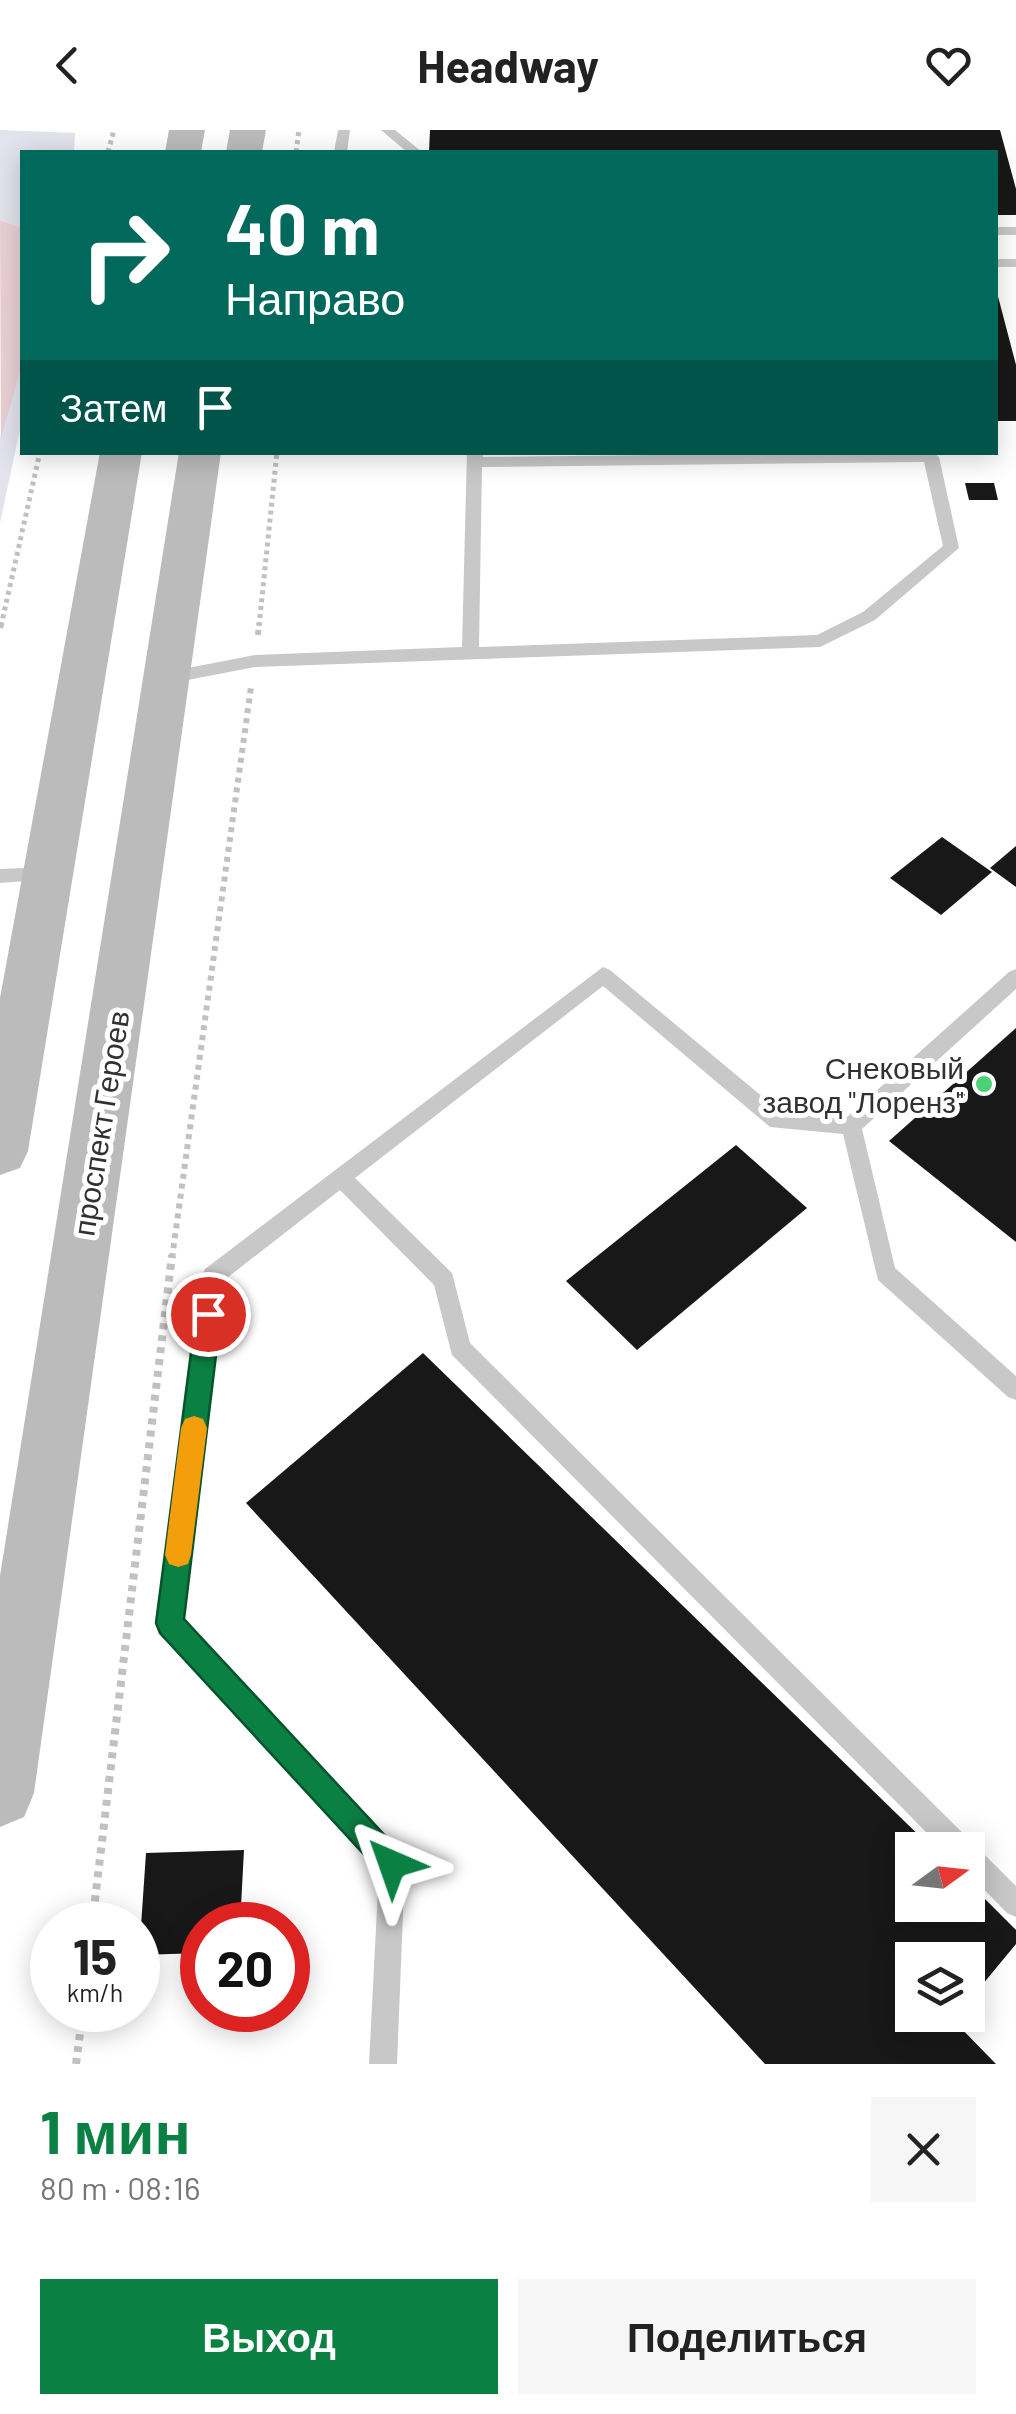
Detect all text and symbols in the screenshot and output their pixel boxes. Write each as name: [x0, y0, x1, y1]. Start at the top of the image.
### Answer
icon: back: [40, 38, 95, 93]
text: Headway: [417, 38, 599, 92]
icon: heart: [921, 38, 976, 93]
text: 40 m: [225, 185, 380, 269]
icon: right: [60, 190, 190, 320]
text: Направо: [225, 270, 405, 324]
icon: arrive: [188, 380, 243, 435]
text: Затем: [60, 384, 168, 430]
street label: проспект Героев: [64, 1008, 136, 1238]
place label: Снековый завод "Лоренз": [763, 1049, 964, 1119]
marker: Снековый завод "Лоренз": [973, 1073, 995, 1095]
pin: [166, 1272, 251, 1357]
icon: arrive: [181, 1287, 236, 1342]
position arrow: [340, 1812, 444, 1916]
north arrow: [895, 1832, 985, 1922]
map controls: [895, 1832, 985, 2032]
speed limit sign: 20: [180, 1902, 310, 2032]
text: 15: [73, 1925, 117, 1985]
button: layers: [895, 1942, 985, 2032]
text: km/h: [67, 1977, 123, 2007]
text: 1 мин: [40, 2094, 191, 2166]
button: close: [871, 2097, 976, 2202]
text: 80 m · 08:16: [40, 2168, 200, 2206]
button: Выход: [40, 2279, 498, 2394]
button: Поделиться: [518, 2279, 976, 2394]

